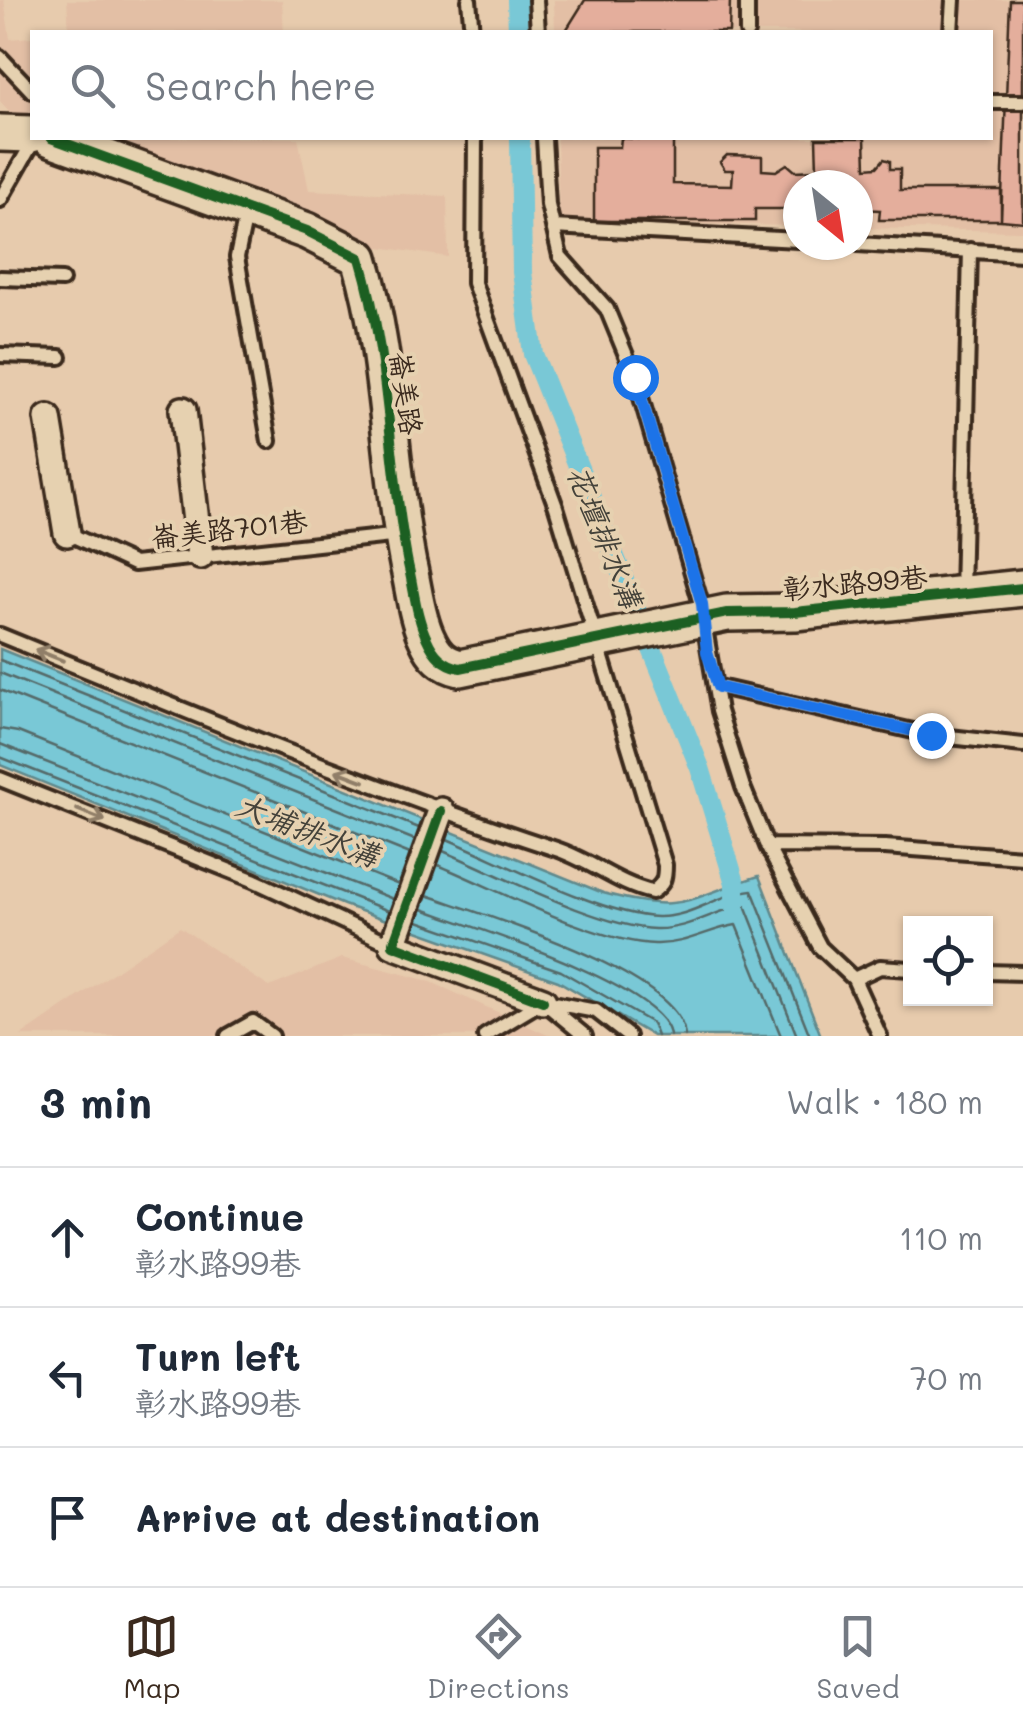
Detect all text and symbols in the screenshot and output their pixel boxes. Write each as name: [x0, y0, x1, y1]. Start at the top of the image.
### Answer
search box: [30, 30, 993, 140]
icon: search: [65, 58, 120, 113]
text: Search here: [145, 60, 376, 110]
north arrow: [783, 170, 873, 260]
street label: 崙美路: [383, 349, 431, 437]
route start: [613, 355, 659, 401]
water label: 花壇排水溝: [559, 459, 654, 616]
street label: 崙美路701巷: [149, 502, 310, 554]
street label: 彰水路99巷: [781, 558, 930, 606]
one-way arrow: [34, 644, 64, 662]
route end: [909, 713, 955, 759]
one-way arrow: [336, 765, 366, 783]
water label: 大埔排水溝: [231, 783, 388, 876]
one-way arrow: [75, 807, 105, 825]
map controls: [903, 916, 993, 1006]
button: locate: [903, 916, 993, 1006]
text: 3 min: [40, 1074, 152, 1129]
text: Walk · 180 m: [786, 1080, 983, 1122]
text: Continue: [135, 1191, 304, 1241]
icon: ahead: [40, 1210, 95, 1265]
text: 110 m: [899, 1216, 983, 1258]
text: 彰水路99巷: [135, 1241, 301, 1283]
text: Turn left: [135, 1331, 301, 1381]
icon: left: [40, 1350, 95, 1405]
text: 70 m: [910, 1356, 983, 1398]
text: 彰水路99巷: [135, 1381, 301, 1423]
icon: arrive: [40, 1490, 95, 1545]
text: Arrive at destination: [135, 1492, 540, 1542]
tab: Map: [123, 1609, 180, 1705]
tab: Directions: [427, 1609, 570, 1705]
tab: Saved: [816, 1609, 900, 1705]

